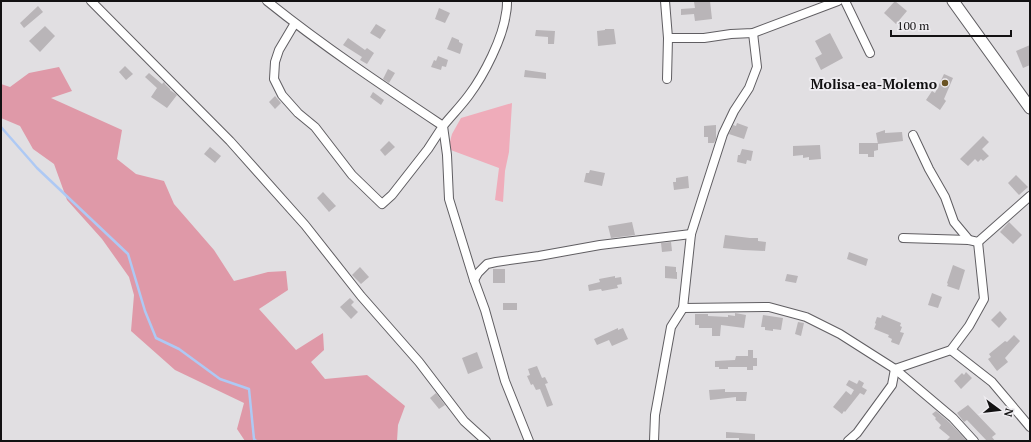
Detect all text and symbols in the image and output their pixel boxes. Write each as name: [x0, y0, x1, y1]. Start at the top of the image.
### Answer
scale bar: [891, 12, 1011, 38]
text: 100 m: [897, 18, 930, 33]
place label: Molisa-ea-Molemo: [811, 74, 937, 93]
marker: Molisa-ea-Molemo: [940, 78, 950, 88]
north arrow: [979, 390, 1019, 430]
text: N: [1001, 407, 1017, 419]

